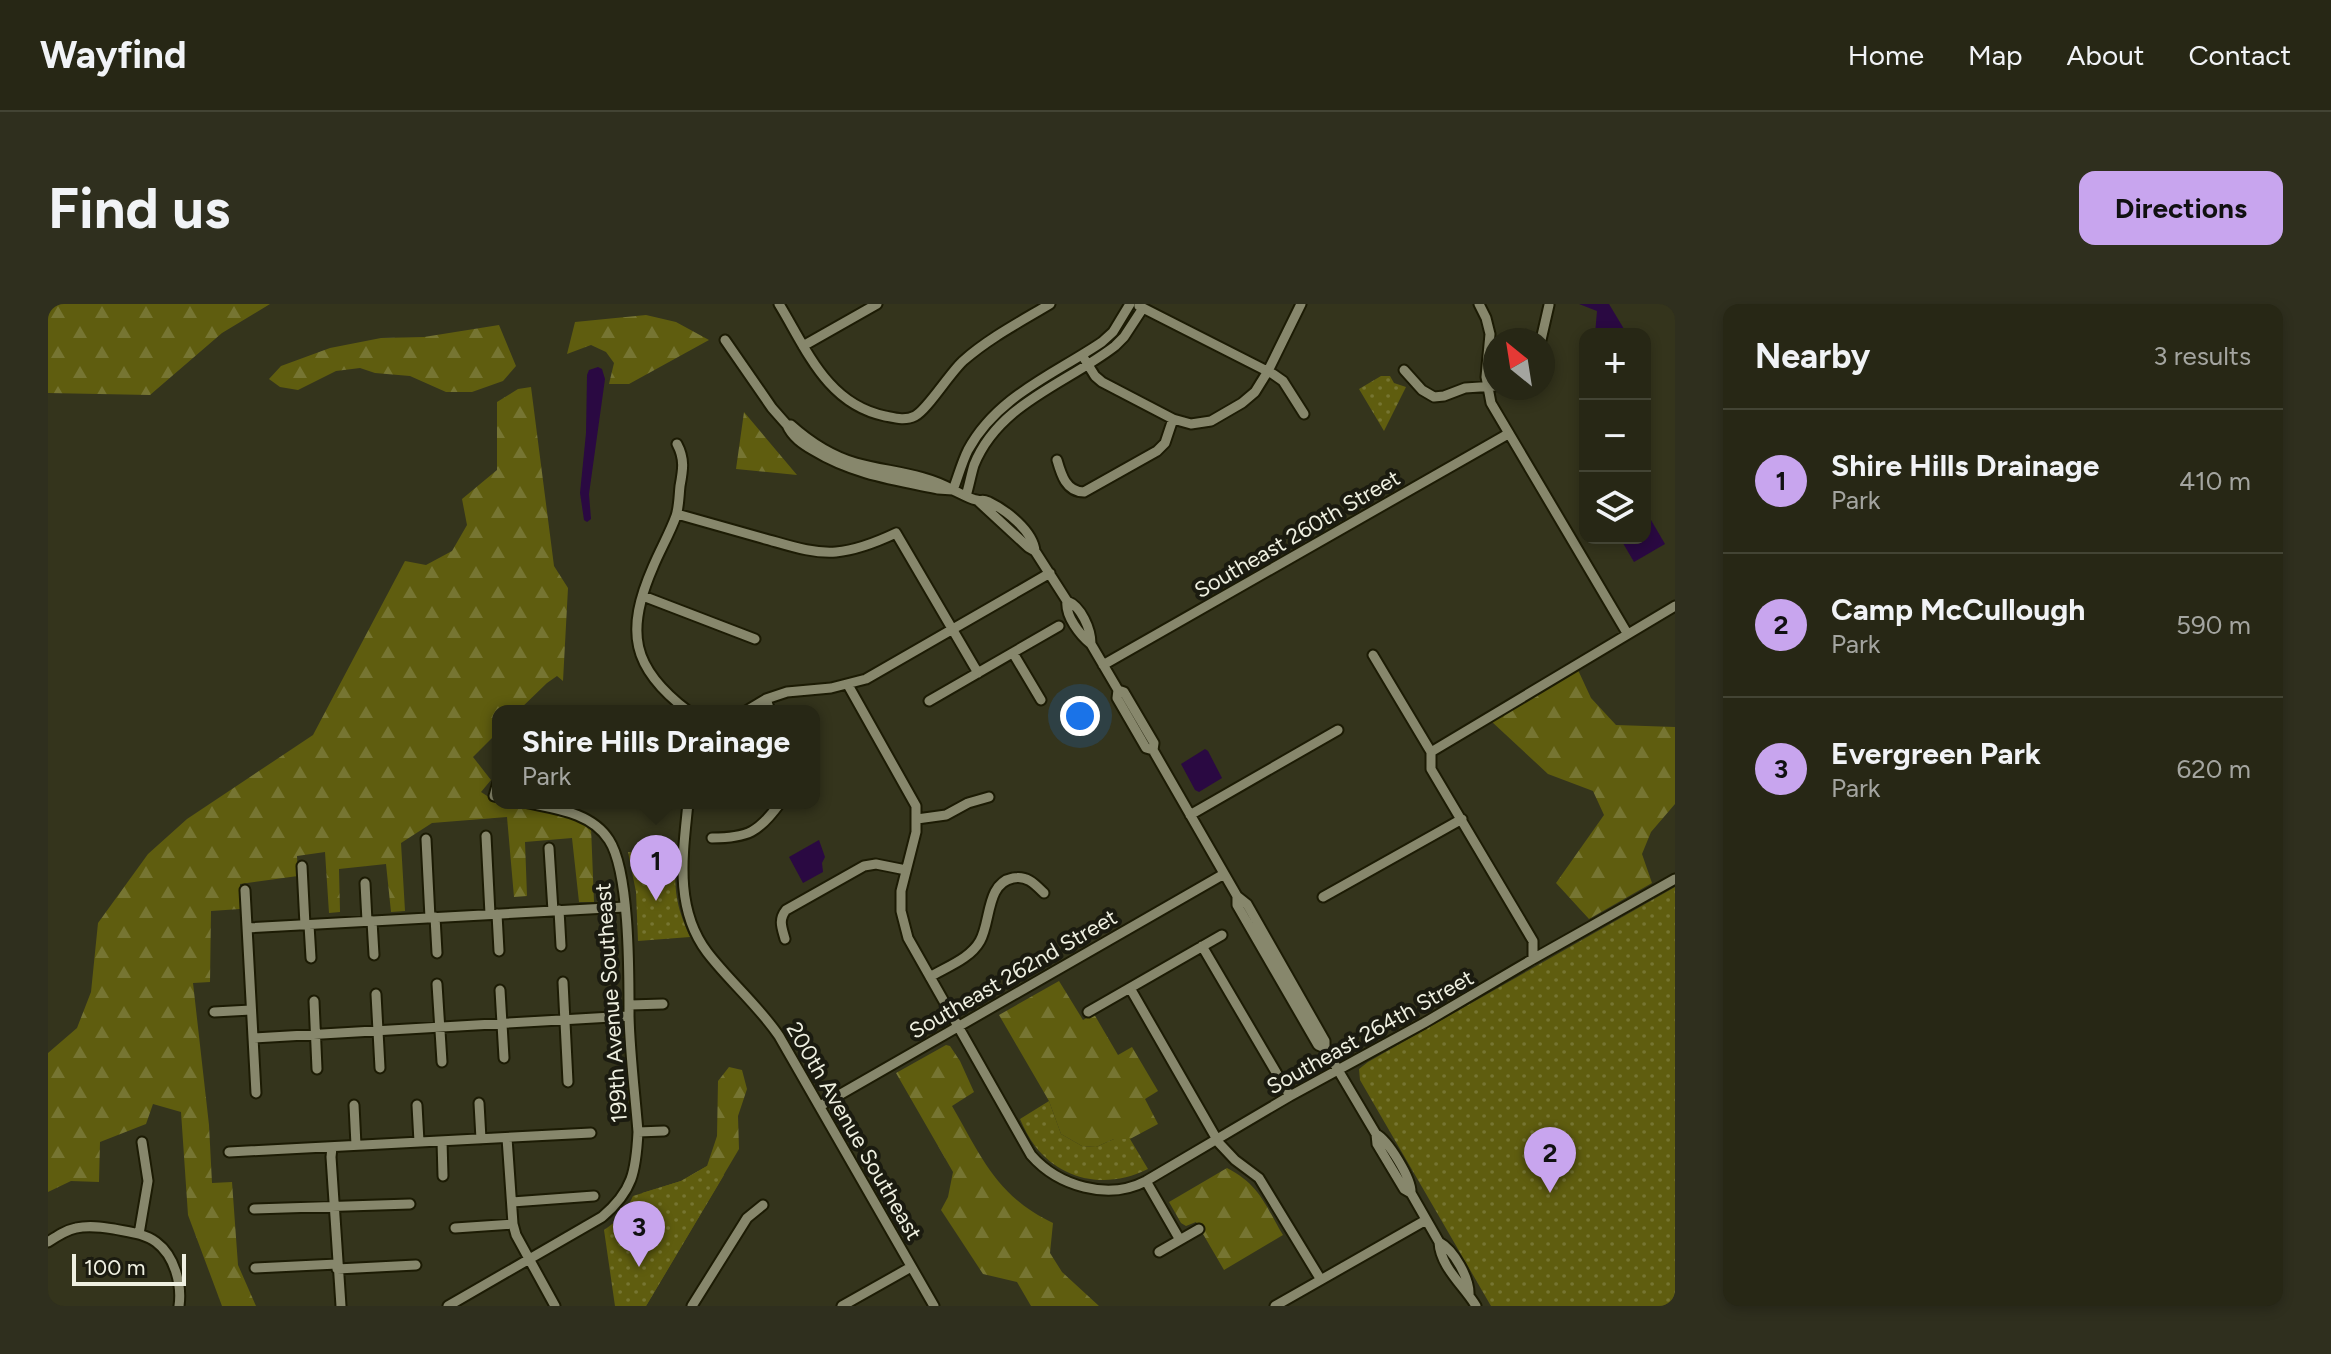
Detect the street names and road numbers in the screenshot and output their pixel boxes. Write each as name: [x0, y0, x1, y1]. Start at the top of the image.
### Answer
street label: Southeast 260th Street: [1189, 464, 1405, 604]
street label: 199th Avenue Southeast: [589, 882, 633, 1124]
street label: Southeast 262nd Street: [904, 903, 1122, 1045]
street label: Southeast 264th Street: [1262, 964, 1478, 1100]
street label: 200th Avenue Southeast: [780, 1017, 928, 1245]

